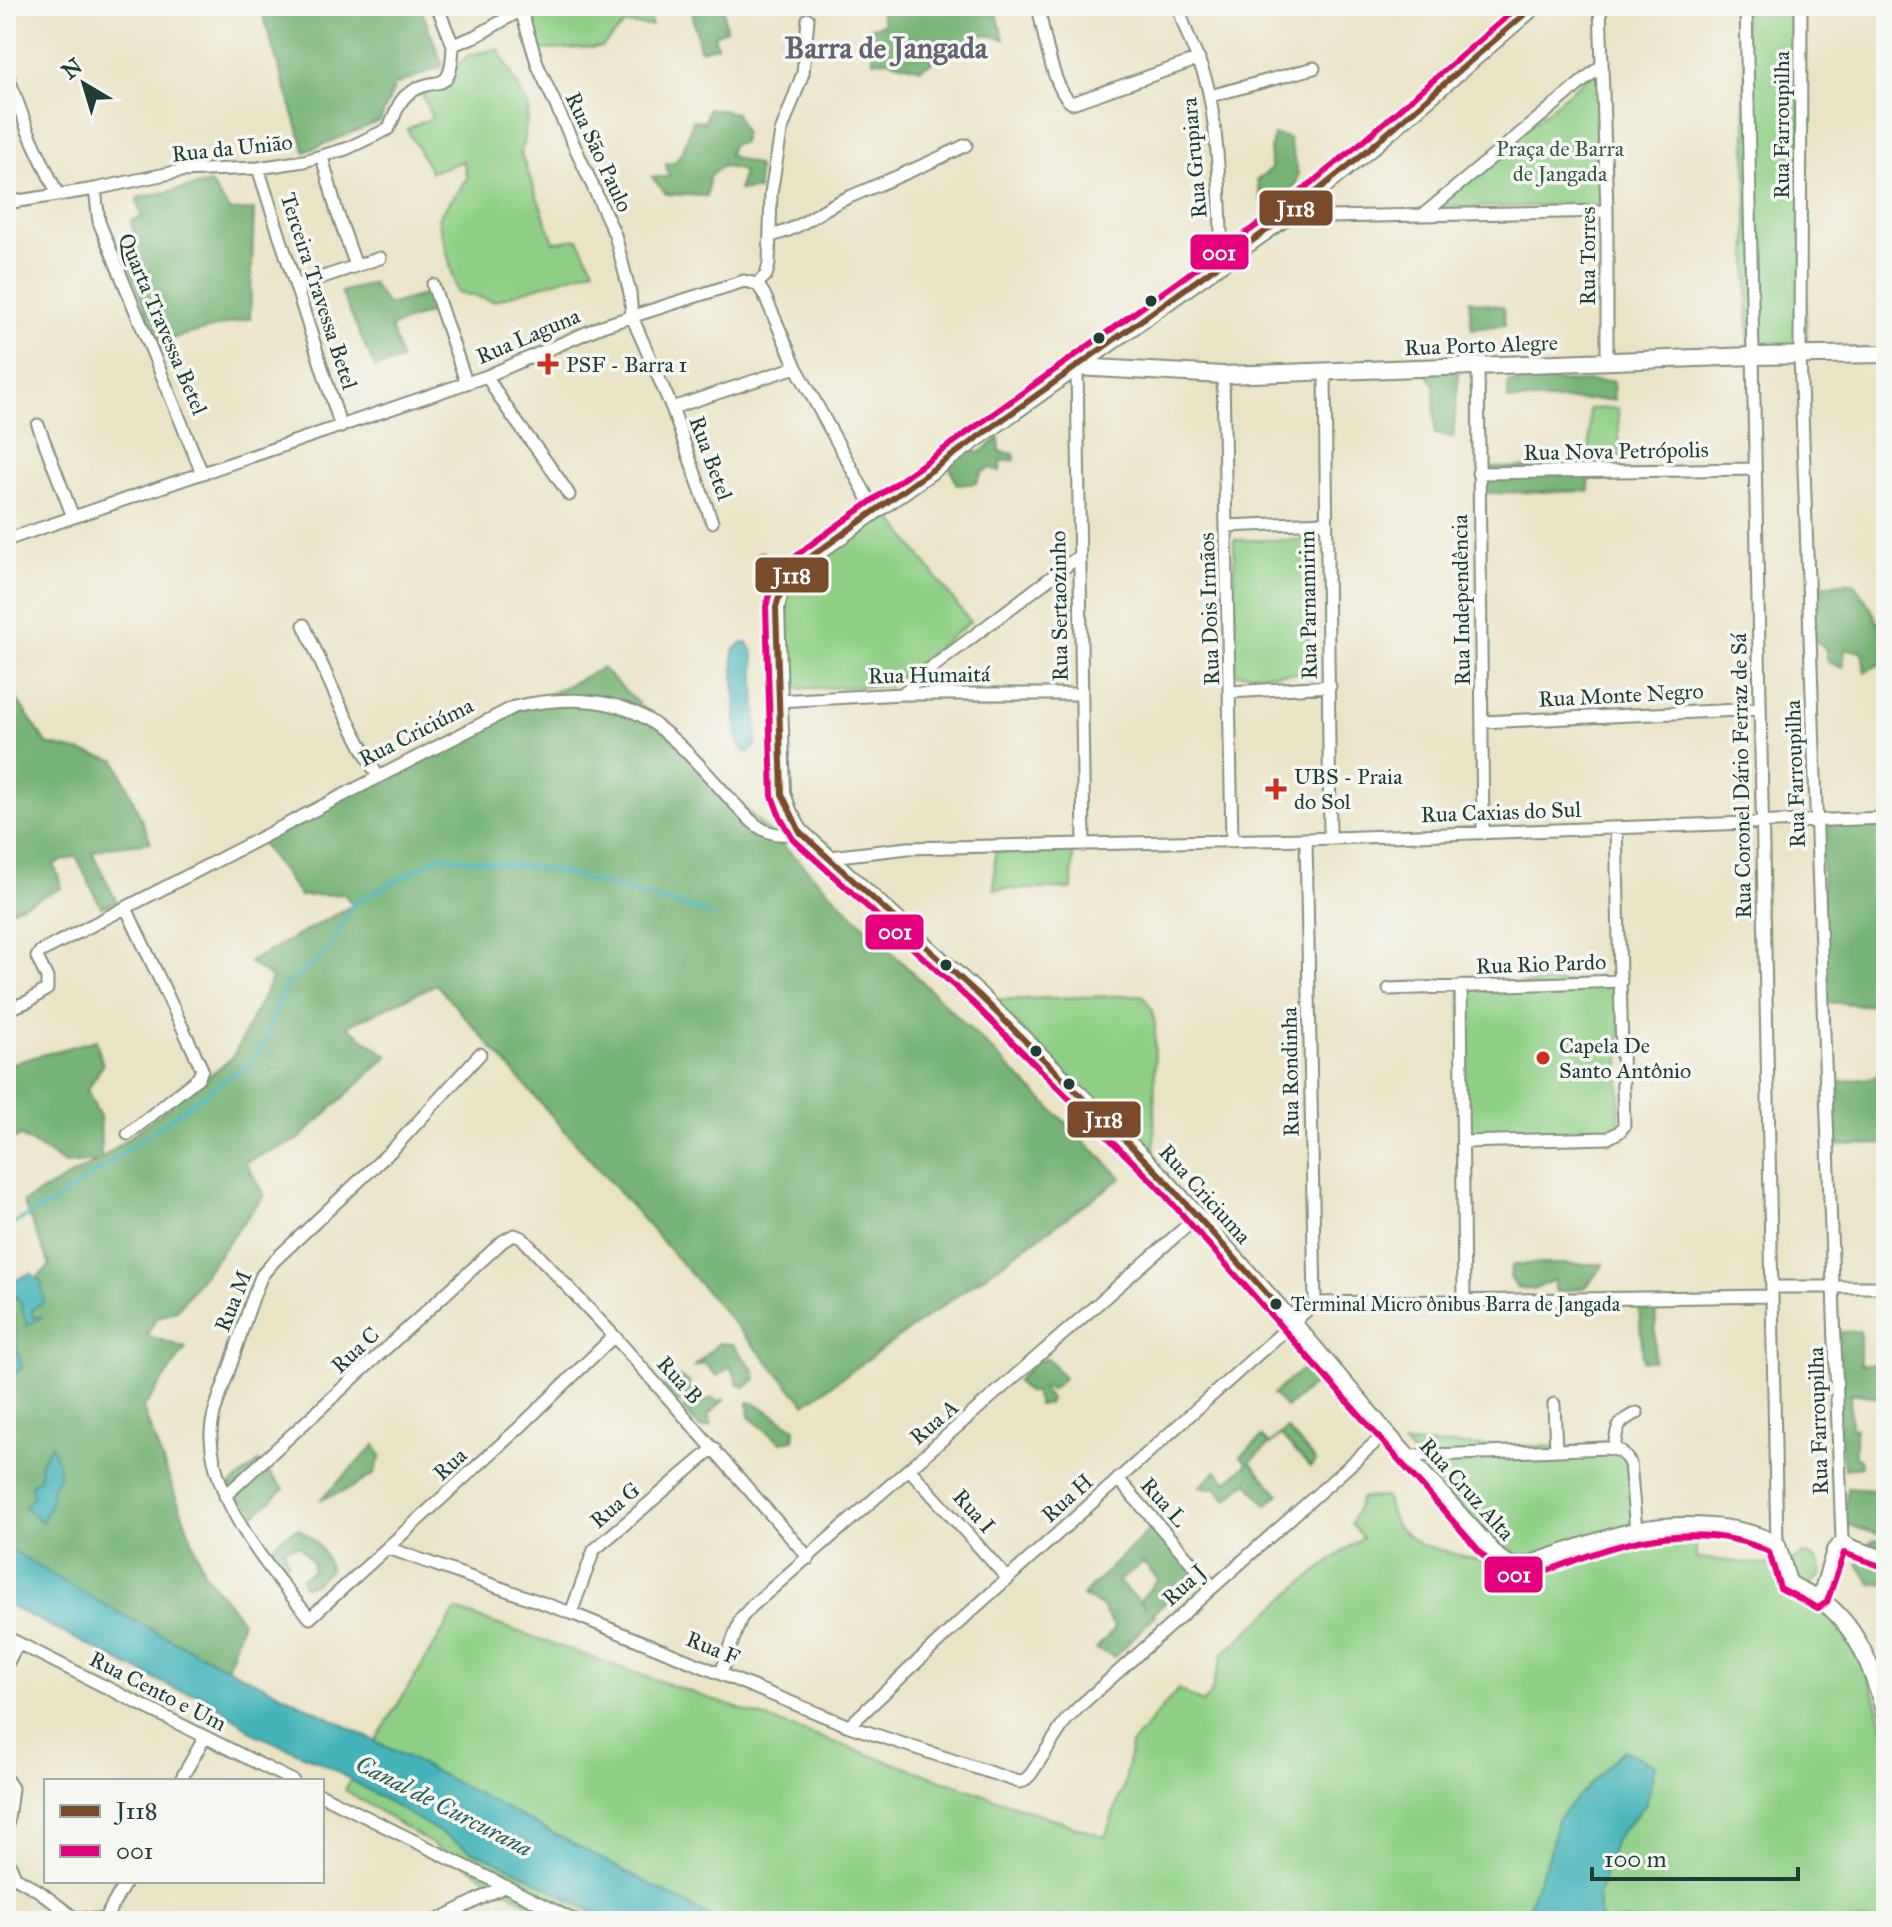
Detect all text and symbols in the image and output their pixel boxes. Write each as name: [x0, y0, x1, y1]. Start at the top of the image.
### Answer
district label: Barra de Jangada: [785, 30, 989, 67]
north arrow: [44, 44, 124, 124]
street label: Rua Farroupilha: [1768, 50, 1795, 199]
text: N: [56, 52, 88, 85]
street label: Rua São Paulo: [559, 88, 639, 216]
street label: Rua Grupiara: [1175, 96, 1213, 220]
street label: Rua da União: [170, 128, 294, 168]
park label: Praça de Barra de Jangada: [1496, 135, 1625, 187]
street label: Terceira Travessa Betel: [274, 189, 364, 393]
line badge: J118: [1258, 189, 1334, 227]
text: J118: [1274, 195, 1315, 223]
street label: Rua Torres: [1574, 207, 1601, 306]
street label: Quarta Travessa Betel: [113, 229, 213, 419]
line badge: 001: [1189, 233, 1250, 271]
text: 001: [1202, 239, 1236, 266]
unlabelled marker: [1143, 293, 1159, 309]
street label: Rua Laguna: [472, 302, 585, 370]
street label: Rua Porto Alegre: [1404, 329, 1558, 361]
unlabelled marker: [1091, 330, 1107, 346]
place label: PSF - Barra 1: [566, 351, 687, 378]
marker: PSF - Barra 1: [537, 353, 559, 375]
street label: Rua Betel: [683, 412, 739, 504]
street label: Rua Nova Petrópolis: [1523, 436, 1709, 466]
street label: Rua Independência: [1446, 513, 1476, 686]
street label: Rua Sertaozinho: [1044, 530, 1074, 682]
street label: Rua Parnamirim: [1293, 530, 1323, 680]
street label: Rua Dois Irmãos: [1193, 532, 1225, 686]
line badge: J118: [754, 556, 830, 594]
text: J118: [770, 562, 811, 590]
street label: Rua Coronel Dário Ferraz de Sá: [1725, 632, 1757, 919]
street label: Rua Humaitá: [868, 660, 991, 690]
street label: Rua Monte Negro: [1538, 677, 1704, 713]
street label: Rua Criciúma: [354, 691, 478, 772]
street label: Rua Farroupilha: [1779, 699, 1811, 848]
place label: UBS - Praia do Sol: [1294, 763, 1403, 815]
marker: UBS - Praia do Sol: [1265, 778, 1287, 800]
street label: Rua Caxias do Sul: [1420, 796, 1582, 828]
line badge: 001: [864, 913, 925, 951]
text: 001: [878, 918, 912, 945]
street label: Rua Rio Pardo: [1475, 948, 1607, 980]
unlabelled marker: [938, 957, 954, 973]
street label: Rua Rondinha: [1275, 1006, 1305, 1137]
place label: Capela De Santo Antônio: [1559, 1032, 1691, 1084]
unlabelled marker: [1028, 1043, 1044, 1059]
marker: Capela De Santo Antônio: [1534, 1049, 1552, 1067]
unlabelled marker: [1061, 1076, 1077, 1092]
line badge: J118: [1066, 1100, 1142, 1139]
text: J118: [1082, 1106, 1123, 1134]
street label: Rua Criciuma: [1153, 1139, 1257, 1250]
street label: Rua M: [209, 1266, 257, 1336]
place label: Terminal Micro ônibus Barra de Jangada: [1291, 1292, 1621, 1317]
marker: Terminal Micro ônibus Barra de Jangada: [1268, 1296, 1284, 1312]
street label: Rua C: [325, 1321, 385, 1379]
street label: Rua Farroupilha: [1802, 1346, 1834, 1495]
street label: Rua B: [651, 1350, 709, 1410]
street label: Rua A: [904, 1393, 964, 1451]
street label: Rua Cruz Alta: [1414, 1432, 1521, 1546]
street label: Rua: [428, 1441, 473, 1486]
street label: Rua H: [1036, 1468, 1098, 1528]
street label: Rua L: [1135, 1472, 1193, 1532]
street label: Rua G: [585, 1476, 645, 1534]
street label: Rua I: [947, 1483, 1001, 1539]
line badge: 001: [1483, 1555, 1544, 1594]
street label: Rua J: [1156, 1558, 1212, 1612]
text: 001: [1497, 1561, 1531, 1588]
street label: Rua F: [682, 1625, 744, 1671]
street label: Rua Cento e Um: [85, 1645, 231, 1737]
water label: Canal de Curcurana: [351, 1749, 537, 1863]
legend: [44, 1779, 324, 1883]
text: J118: [113, 1796, 157, 1826]
scale bar: [1592, 1831, 1798, 1881]
text: 001: [116, 1836, 153, 1866]
text: 100 m: [1604, 1844, 1667, 1874]

